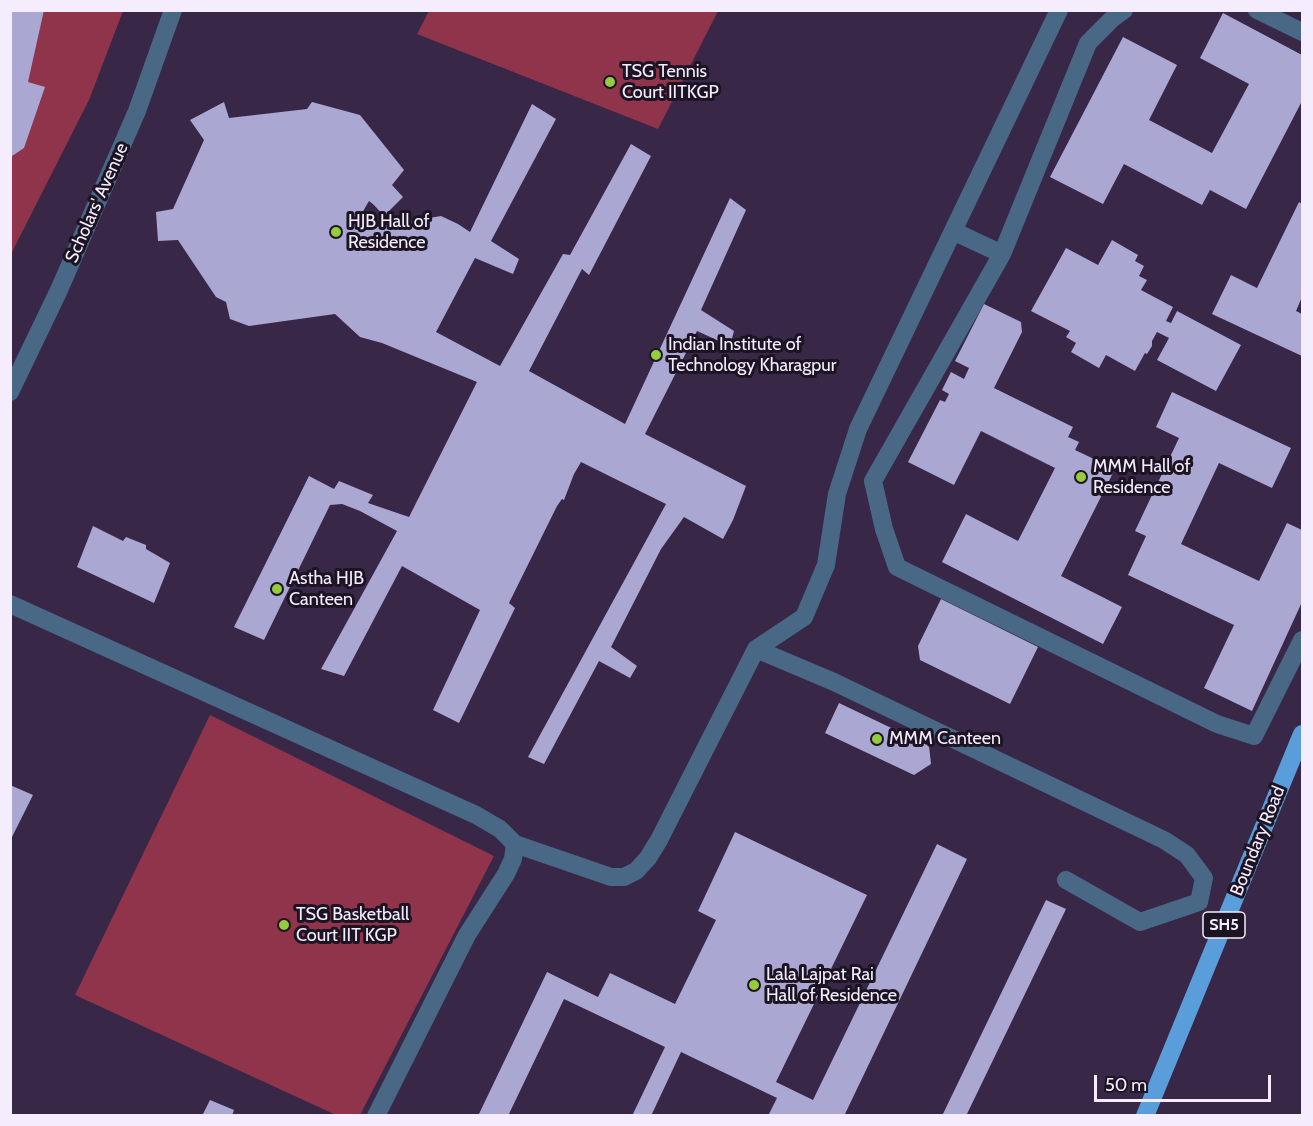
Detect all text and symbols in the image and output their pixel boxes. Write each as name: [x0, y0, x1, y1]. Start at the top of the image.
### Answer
place label: TSG Tennis Court IITKGP: [622, 61, 719, 104]
marker: TSG Tennis Court IITKGP: [603, 75, 617, 89]
street label: Scholars' Avenue: [61, 140, 133, 266]
place label: HJB Hall of Residence: [348, 211, 430, 254]
marker: HJB Hall of Residence: [329, 225, 343, 239]
place label: Indian Institute of Technology Kharagpur: [668, 334, 836, 376]
marker: Indian Institute of Technology Kharagpur: [649, 348, 663, 362]
place label: MMM Hall of Residence: [1093, 456, 1190, 498]
marker: MMM Hall of Residence: [1074, 470, 1088, 484]
place label: Astha HJB Canteen: [289, 568, 364, 610]
marker: Astha HJB Canteen: [270, 582, 284, 596]
place label: MMM Canteen: [889, 728, 1001, 750]
marker: MMM Canteen: [870, 732, 884, 746]
street label: Boundary Road: [1226, 783, 1290, 899]
place label: TSG Basketball Court IIT KGP: [296, 904, 409, 946]
road number: SH5: [1203, 912, 1245, 938]
marker: TSG Basketball Court IIT KGP: [277, 918, 291, 932]
place label: Lala Lajpat Rai Hall of Residence: [766, 964, 897, 1006]
marker: Lala Lajpat Rai Hall of Residence: [747, 978, 761, 992]
scale bar: [1097, 1063, 1274, 1101]
text: 50 m: [1105, 1074, 1147, 1096]

